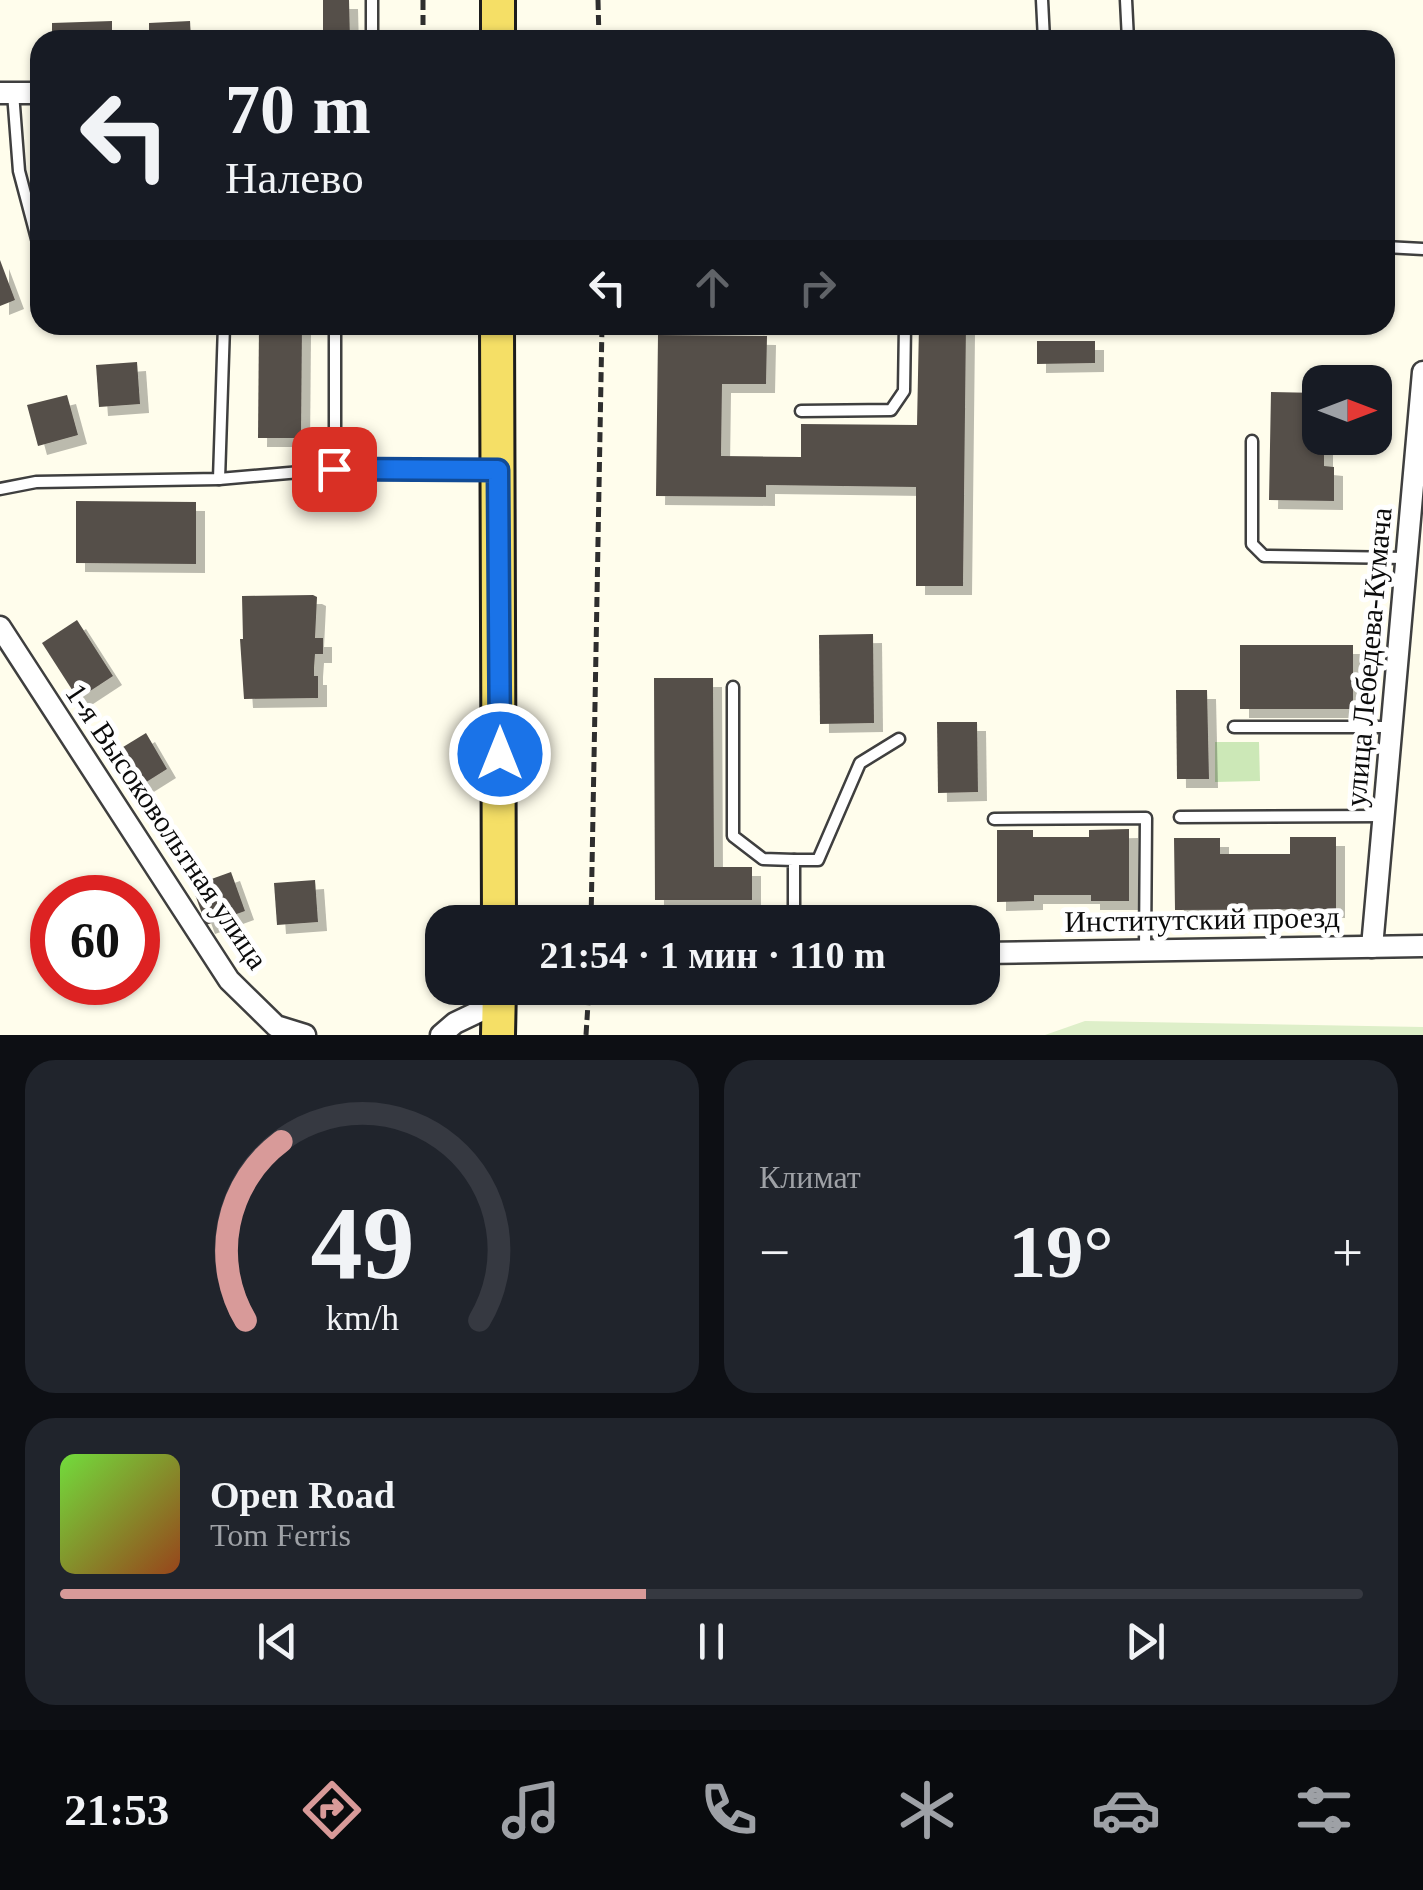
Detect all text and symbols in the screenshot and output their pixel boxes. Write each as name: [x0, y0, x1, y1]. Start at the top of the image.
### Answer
icon: left: [60, 70, 190, 200]
text: 70 m: [225, 71, 371, 148]
text: Налево: [225, 153, 364, 203]
icon: left: [580, 260, 635, 315]
icon: ahead: [685, 260, 740, 315]
icon: right: [790, 260, 845, 315]
north arrow: [1302, 365, 1392, 455]
map controls: [1302, 365, 1392, 455]
pin: [292, 427, 377, 512]
icon: arrive: [307, 442, 362, 497]
street label: улица Лебедева-Кумача: [1338, 506, 1398, 808]
street label: 1-я Высоковольтная улица: [59, 677, 275, 975]
position arrow: [448, 702, 552, 806]
speed limit sign: 60: [30, 875, 160, 1005]
street label: Институтский проезд: [1064, 900, 1340, 938]
text: 21:54 · 1 мин · 110 m: [539, 934, 886, 976]
text: Климат: [759, 1159, 861, 1195]
text: 49: [310, 1185, 414, 1300]
text: 19°: [1009, 1210, 1114, 1293]
text: −: [759, 1222, 790, 1283]
text: +: [1332, 1222, 1363, 1283]
text: km/h: [325, 1298, 399, 1338]
text: Open Road: [210, 1474, 395, 1516]
text: Tom Ferris: [210, 1517, 351, 1553]
icon: previous: [250, 1614, 305, 1669]
icon: pause: [684, 1614, 739, 1669]
icon: next: [1118, 1614, 1173, 1669]
icon: directions: [297, 1775, 367, 1845]
icon: music: [496, 1775, 566, 1845]
icon: phone: [694, 1775, 764, 1845]
icon: climate: [892, 1775, 962, 1845]
icon: car: [1091, 1775, 1161, 1845]
icon: filters: [1289, 1775, 1359, 1845]
text: 21:53: [64, 1785, 169, 1835]

